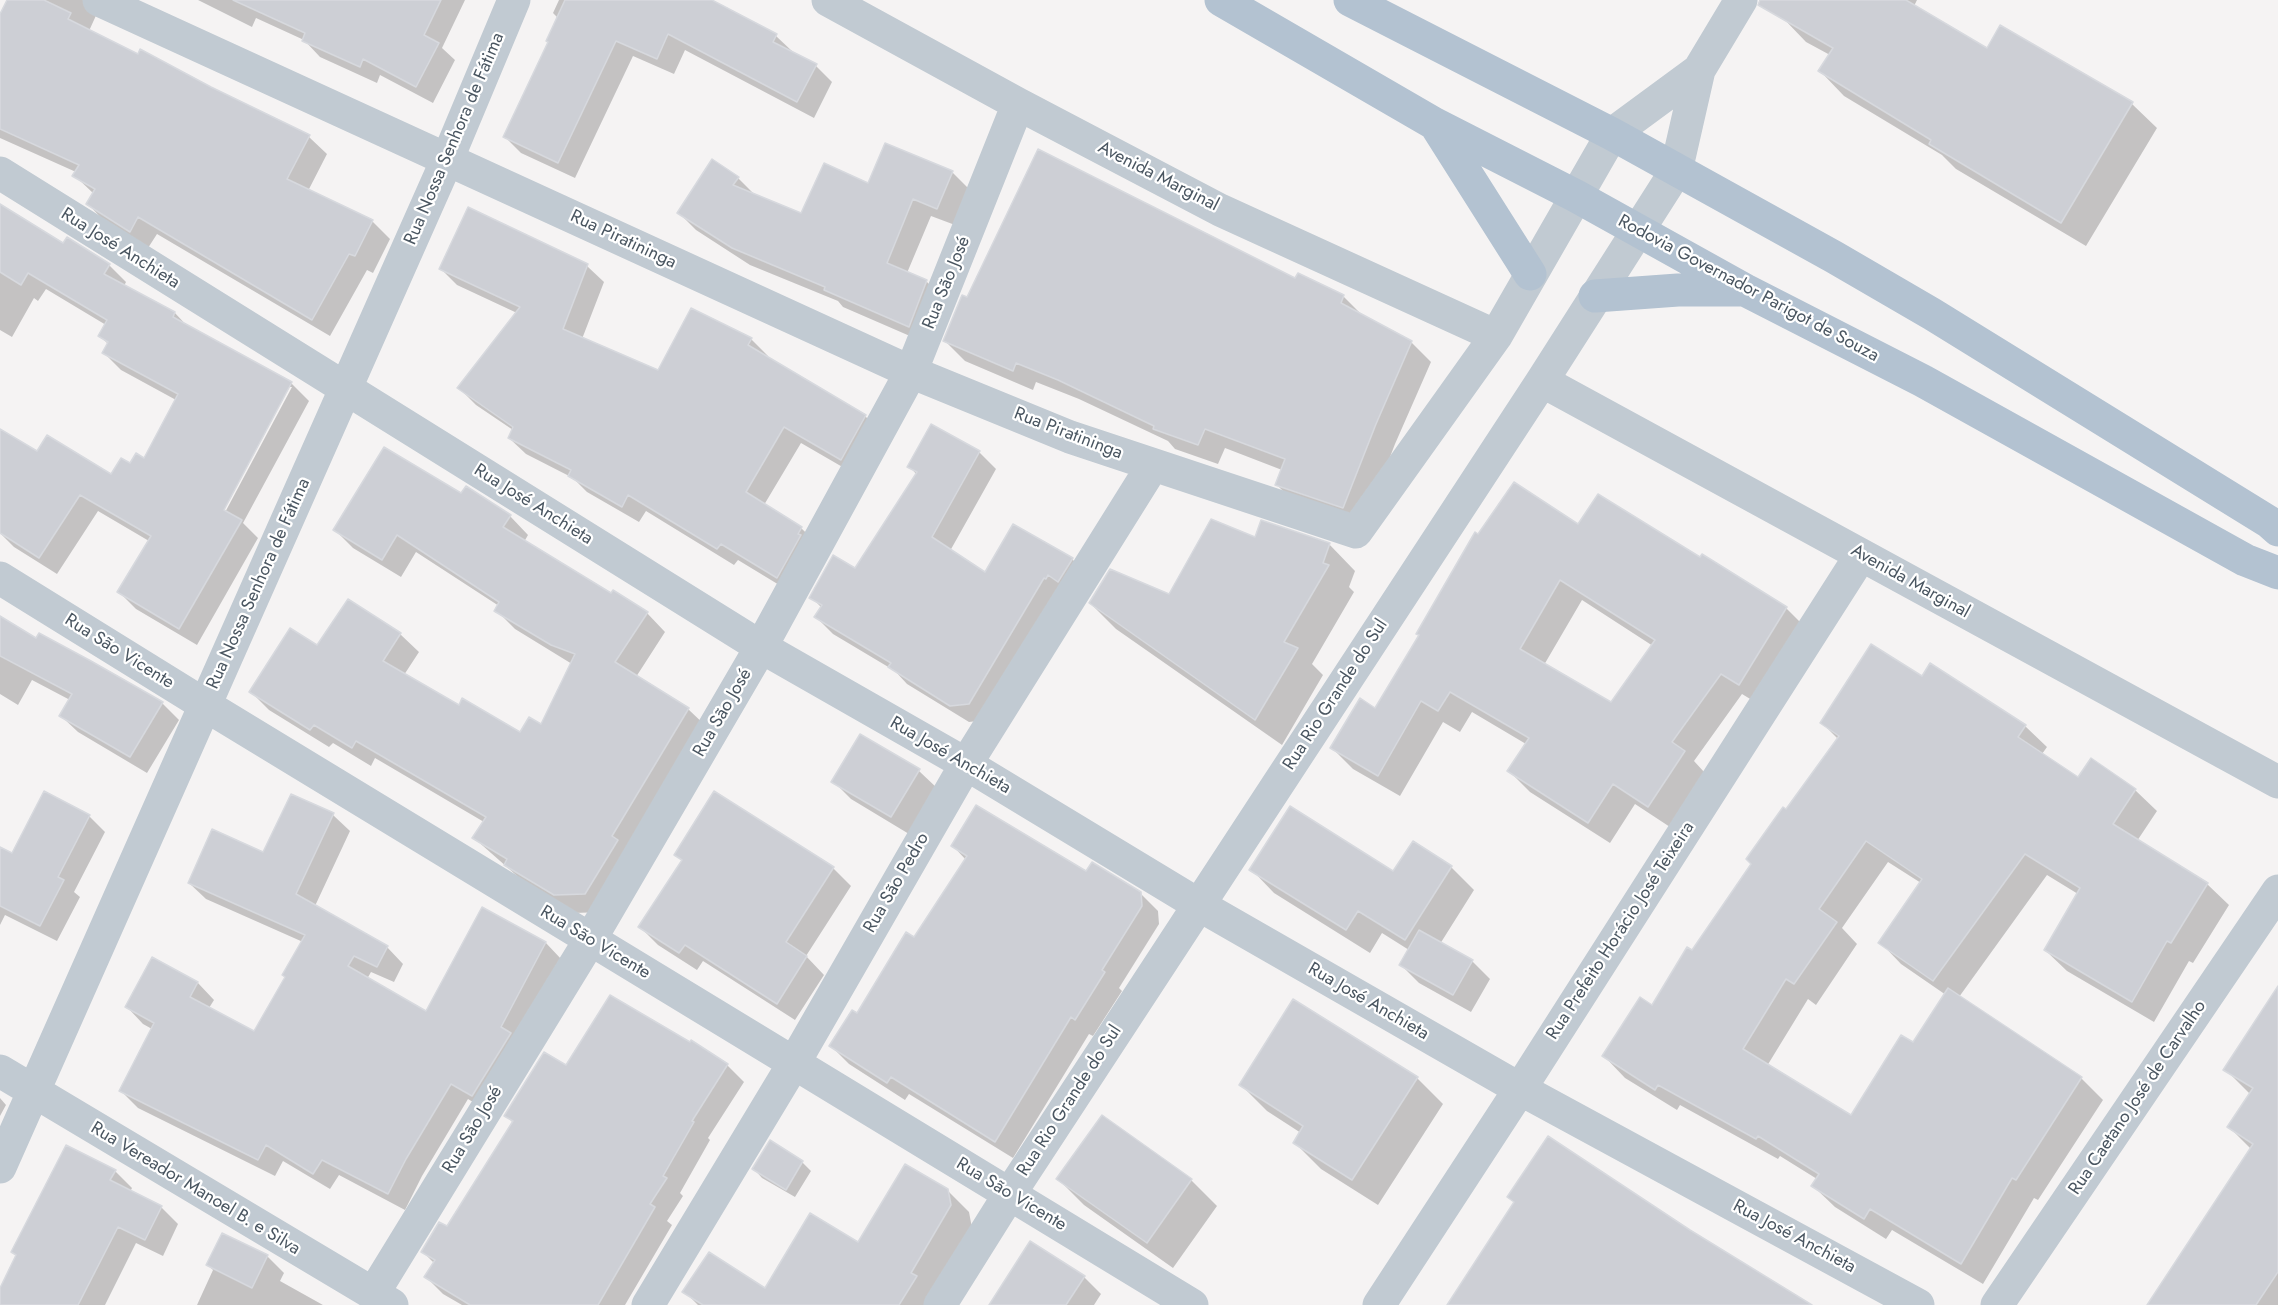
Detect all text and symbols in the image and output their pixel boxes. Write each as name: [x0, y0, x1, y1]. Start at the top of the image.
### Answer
street label: Rua Nossa Senhora de Fátima: [400, 30, 510, 248]
street label: Avenida Marginal: [1094, 137, 1222, 217]
street label: Rua José Anchieta: [57, 204, 183, 294]
street label: Rua Piratininga: [567, 206, 679, 274]
street label: Rodovia Governador Parigot de Souza: [1614, 211, 1882, 367]
street label: Rua São José: [919, 233, 975, 333]
street label: Rua Piratininga: [1011, 403, 1125, 465]
street label: Rua José Anchieta: [470, 460, 596, 550]
street label: Rua Nossa Senhora de Fátima: [203, 475, 315, 693]
street label: Avenida Marginal: [1847, 540, 1973, 624]
street label: Rua São Vicente: [60, 610, 178, 694]
street label: Rua Rio Grande do Sul: [1279, 615, 1393, 775]
street label: Rua São José: [689, 665, 757, 761]
street label: Rua José Anchieta: [886, 713, 1014, 799]
street label: Rua Prefeito Horácio José Teixeira: [1542, 818, 1700, 1044]
street label: Rua São Pedro: [860, 829, 934, 937]
street label: Rua São Vicente: [536, 902, 654, 984]
street label: Rua José Anchieta: [1304, 959, 1432, 1045]
street label: Rua Caetano José de Carvalho: [2065, 997, 2211, 1199]
street label: Rua Rio Grande do Sul: [1013, 1021, 1127, 1181]
street label: Rua São José: [438, 1082, 508, 1178]
street label: Rua Vereador Manoel B. e Silva: [86, 1118, 304, 1260]
street label: Rua São Vicente: [952, 1154, 1070, 1236]
street label: Rua José Anchieta: [1729, 1196, 1859, 1278]

